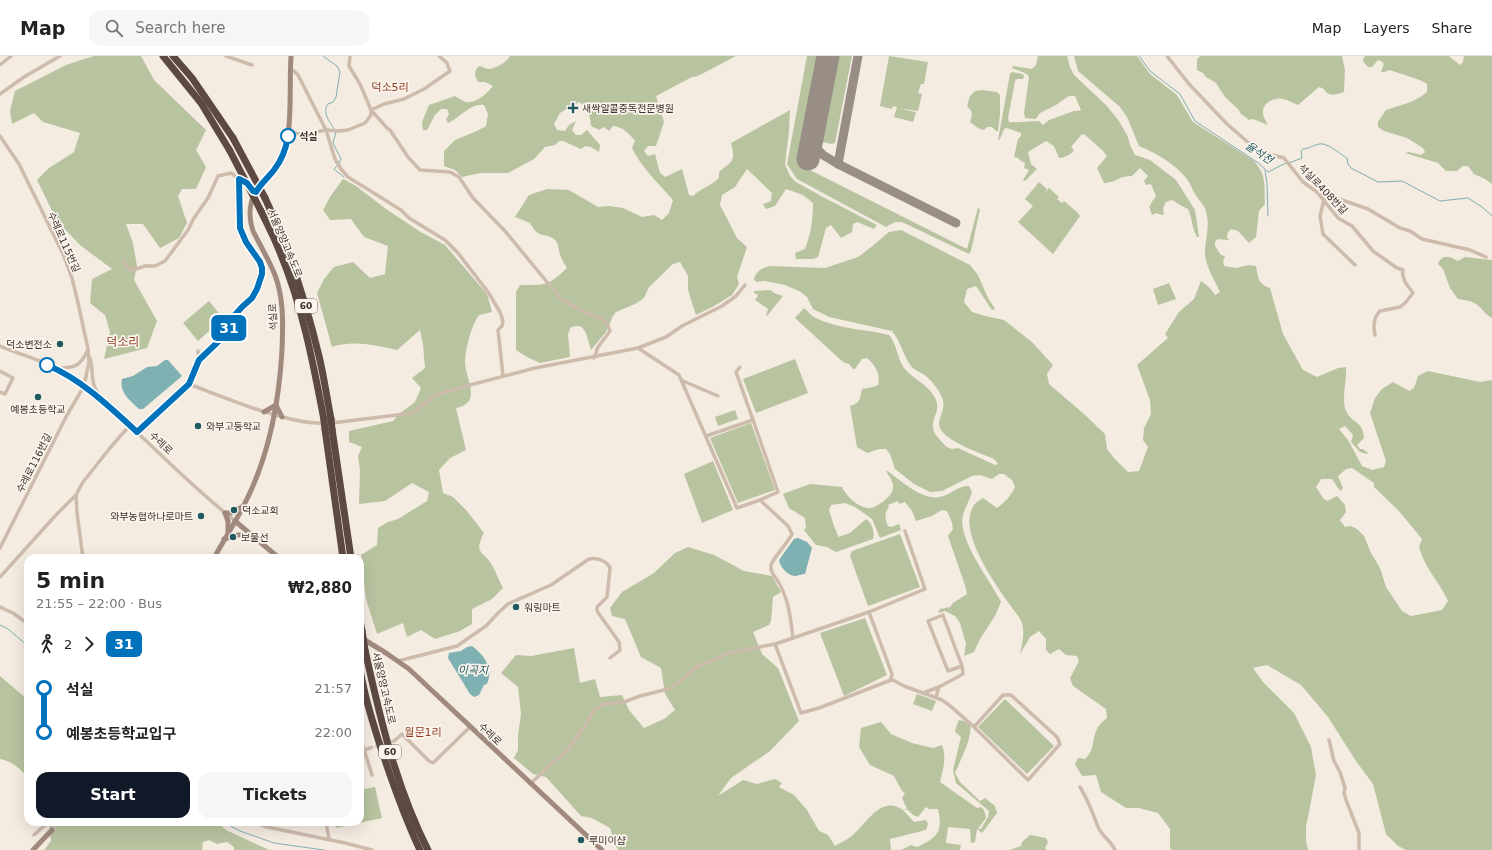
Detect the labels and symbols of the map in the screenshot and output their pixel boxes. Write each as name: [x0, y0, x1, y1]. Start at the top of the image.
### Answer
district label: 덕소5리: [371, 81, 409, 94]
marker: 새싹알콜중독전문병원: [567, 102, 579, 114]
place label: 새싹알콜중독전문병원: [582, 103, 674, 114]
marker: 석실: [280, 128, 296, 144]
place label: 석실: [299, 131, 317, 142]
water label: 율석천: [1243, 139, 1277, 168]
street label: 석실로408번길: [1296, 162, 1350, 216]
street label: 서울양양고속도로: [266, 207, 304, 279]
street label: 수레로115번길: [46, 210, 82, 274]
road number: 60: [295, 299, 317, 313]
street label: 석실로: [267, 303, 279, 331]
line badge: 31: [211, 315, 247, 341]
district label: 덕소리: [106, 335, 140, 349]
place label: 덕소변전소: [6, 339, 52, 350]
marker: 덕소변전소: [55, 339, 65, 349]
unlabelled marker: [39, 357, 55, 373]
marker: 예봉초등학교: [33, 392, 43, 402]
place label: 예봉초등학교: [10, 404, 66, 415]
marker: 와부고등학교: [193, 421, 203, 431]
place label: 와부고등학교: [206, 421, 261, 432]
street label: 수레로: [147, 429, 175, 457]
street label: 수레로116번길: [14, 432, 54, 494]
marker: 덕소교회: [229, 505, 239, 515]
place label: 덕소교회: [242, 505, 279, 516]
place label: 와부농협하나로마트: [110, 511, 193, 522]
marker: 와부농협하나로마트: [196, 511, 206, 521]
marker: 보물선: [228, 532, 238, 542]
place label: 보물선: [241, 532, 269, 543]
marker: 훠링마트: [511, 602, 521, 612]
place label: 훠링마트: [524, 602, 561, 613]
street label: 서울양양고속도로: [370, 651, 398, 725]
water label: 이곡지: [458, 664, 489, 677]
street label: 수레로: [476, 720, 504, 748]
district label: 월문1리: [404, 726, 442, 739]
road number: 60: [379, 745, 401, 759]
marker: 루미이샵: [576, 835, 586, 845]
place label: 루미이샵: [589, 835, 627, 846]

